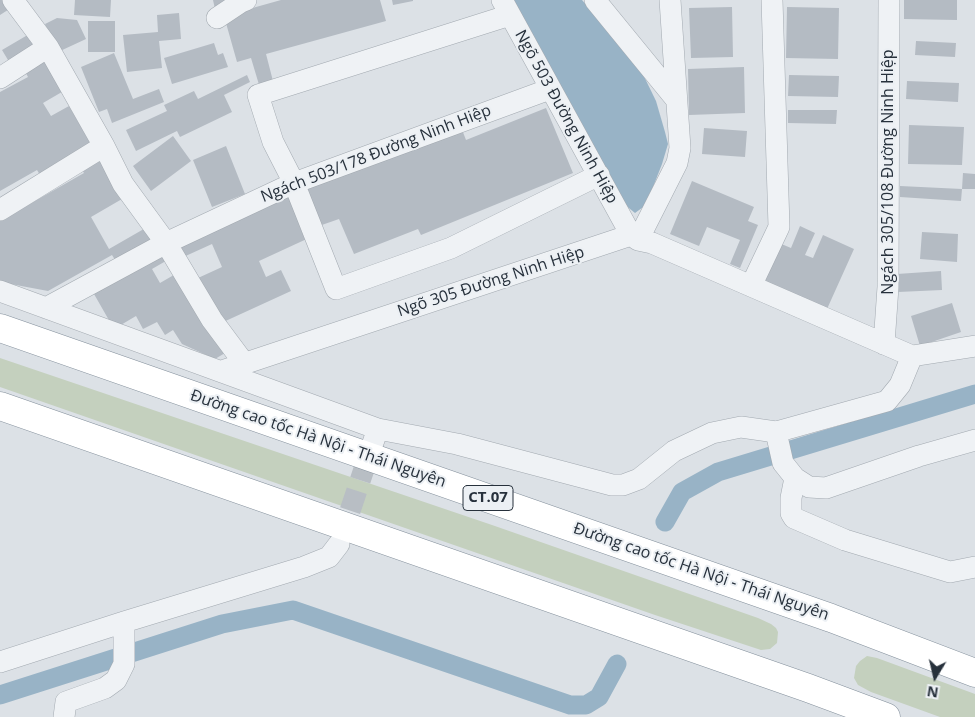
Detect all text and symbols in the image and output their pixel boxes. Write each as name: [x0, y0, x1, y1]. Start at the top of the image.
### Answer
street label: Ngõ 503 Đường Ninh Hiệp: [510, 27, 622, 207]
street label: Ngách 305/108 Đường Ninh Hiệp: [878, 49, 898, 295]
street label: Ngách 503/178 Đường Ninh Hiệp: [258, 101, 494, 207]
street label: Ngõ 305 Đường Ninh Hiệp: [395, 243, 587, 321]
street label: Đường cao tốc Hà Nội - Thái Nguyên: [188, 386, 448, 492]
road number: CT.07: [463, 486, 513, 510]
street label: Đường cao tốc Hà Nội - Thái Nguyên: [571, 519, 831, 625]
north arrow: [910, 652, 960, 702]
text: N: [925, 682, 940, 703]

